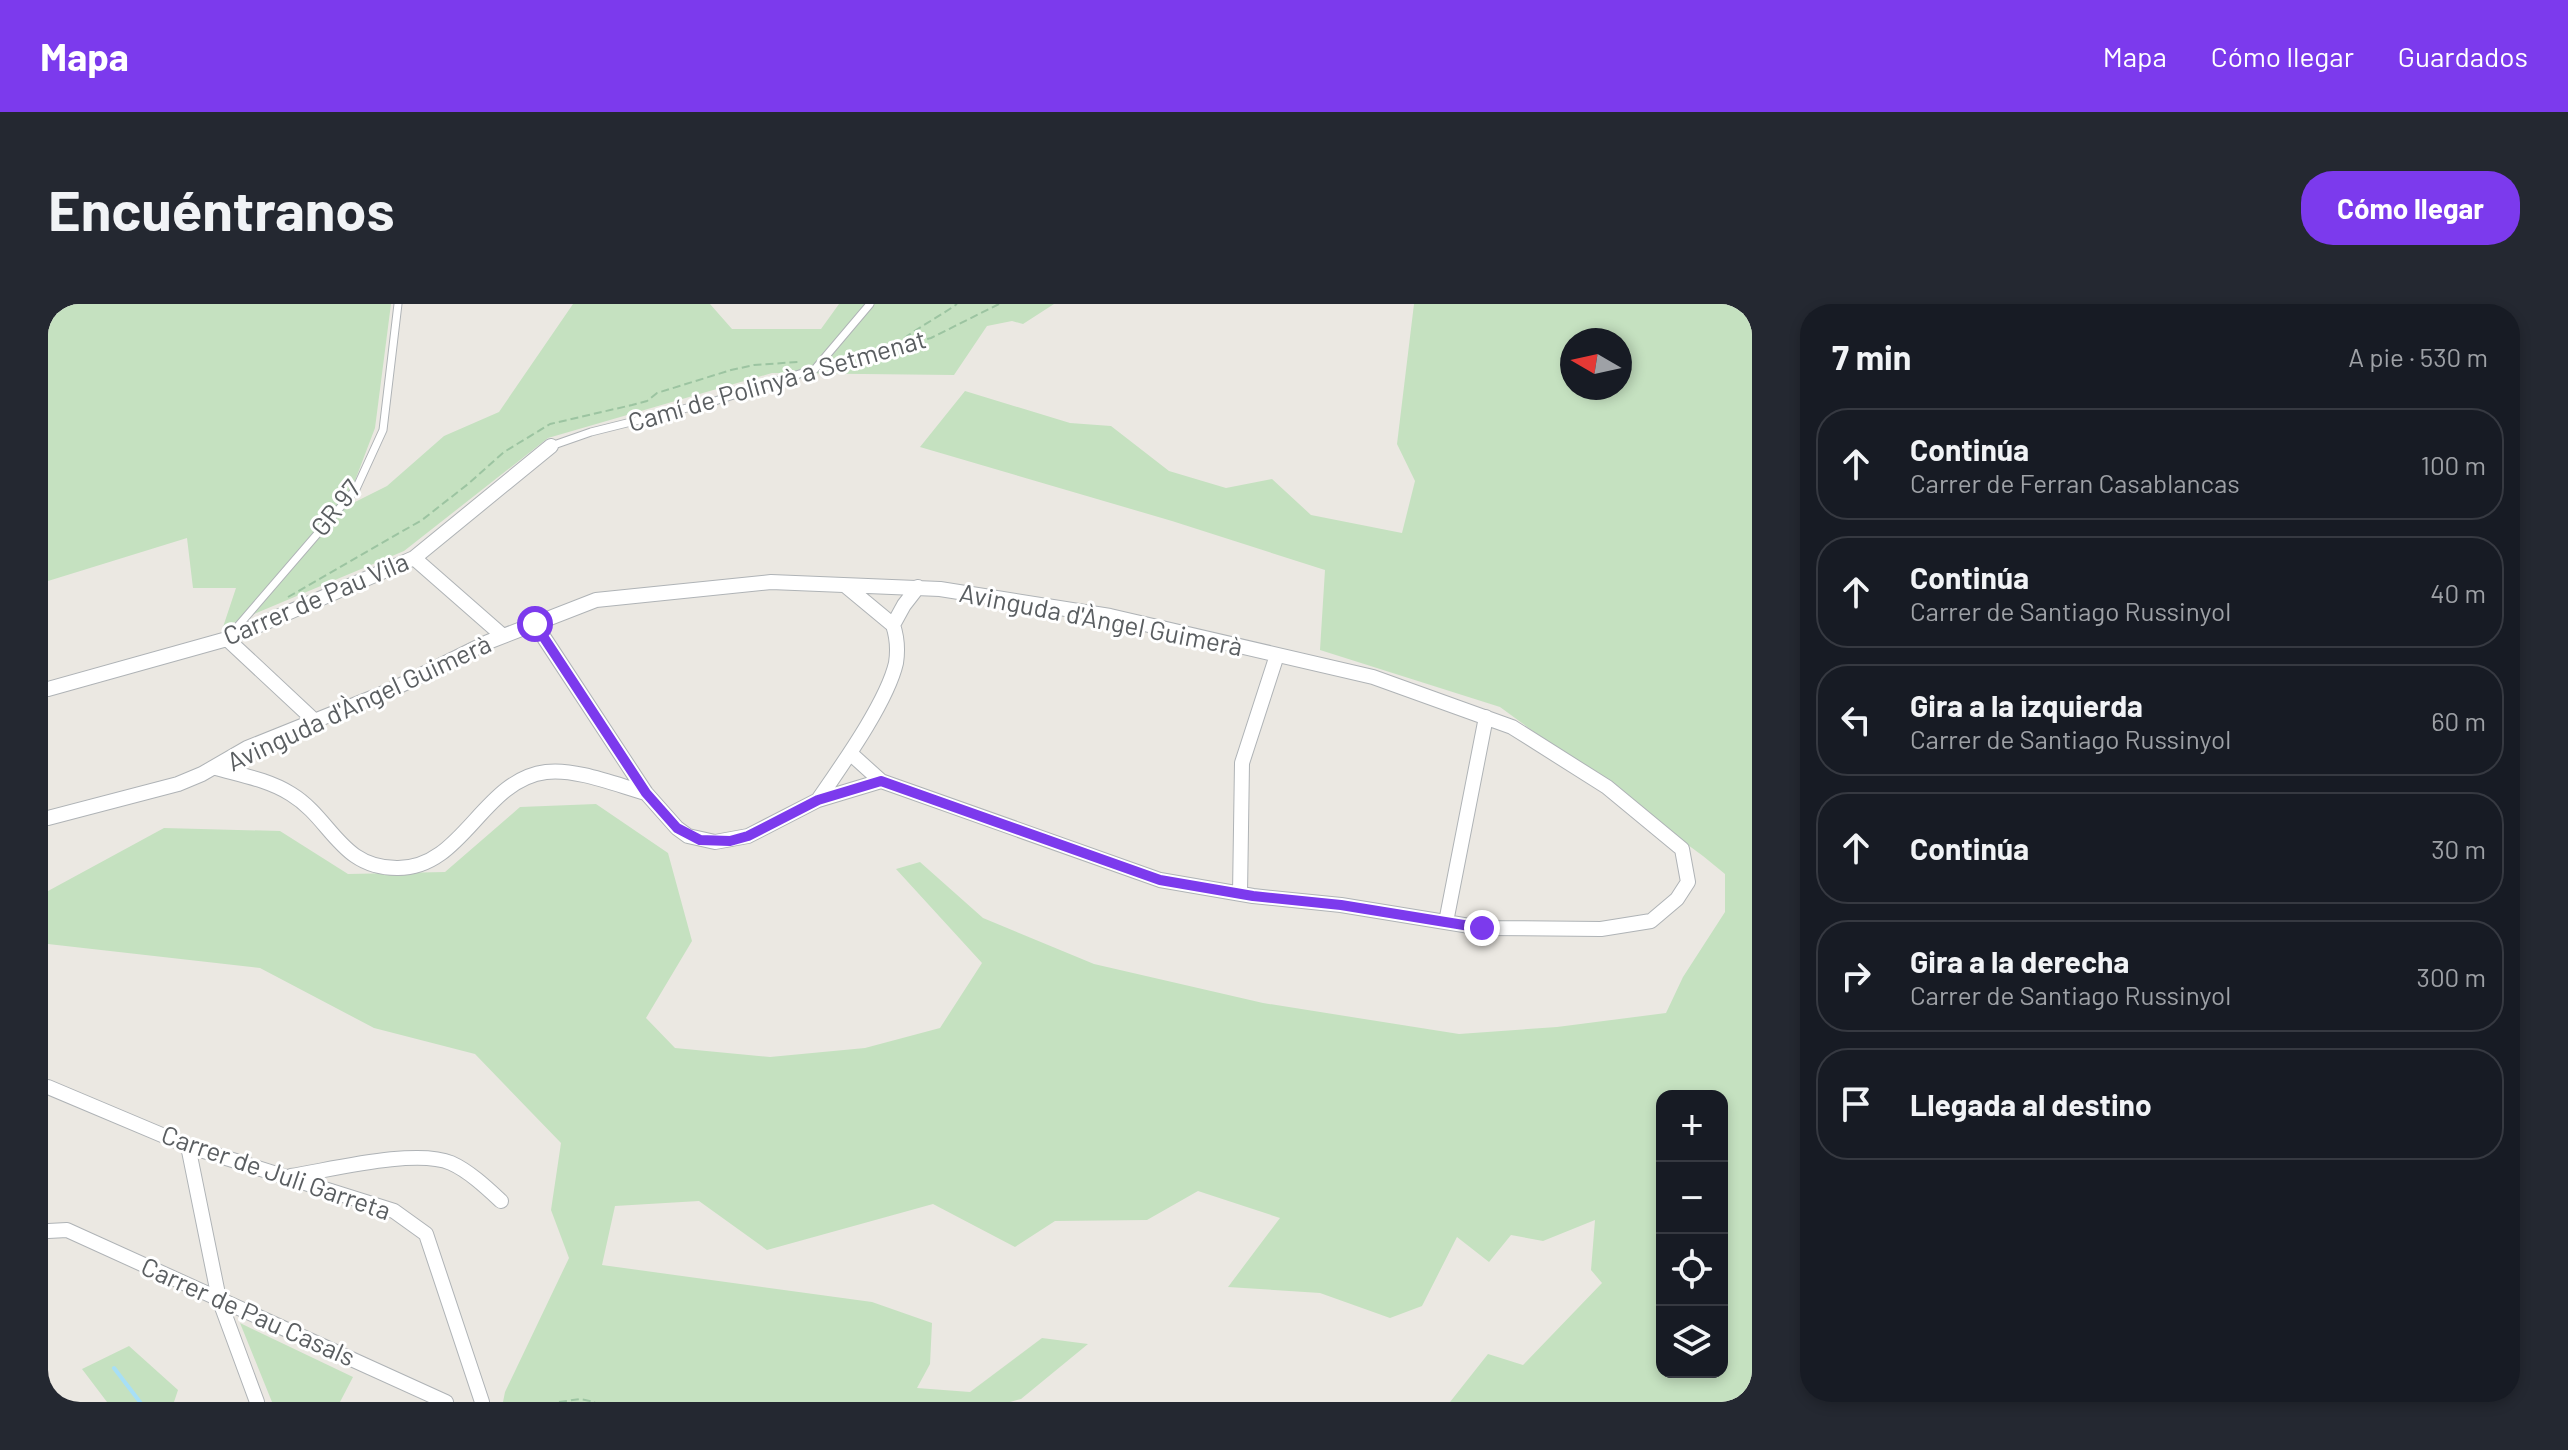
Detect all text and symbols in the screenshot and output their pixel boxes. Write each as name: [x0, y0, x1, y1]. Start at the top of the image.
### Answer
text: Mapa: [40, 33, 129, 79]
text: Mapa: [2103, 39, 2167, 73]
text: Cómo llegar: [2211, 39, 2354, 73]
text: Guardados: [2398, 39, 2528, 73]
button: Cómo llegar: [2301, 171, 2520, 245]
text: Encuéntranos: [48, 175, 395, 242]
street label: Camí de Polinyà a Setmenat: [624, 322, 929, 437]
north arrow: [1560, 328, 1632, 400]
text: 7 min: [1832, 336, 1911, 377]
text: A pie · 530 m: [2348, 341, 2488, 372]
text: Continúa: [1910, 431, 2029, 467]
icon: ahead: [1834, 442, 1878, 486]
text: 100 m: [2421, 449, 2486, 480]
text: Carrer de Ferran Casablancas: [1910, 467, 2240, 498]
street label: GR 97: [303, 473, 366, 541]
street label: Carrer de Pau Vila: [218, 545, 413, 651]
text: Continúa: [1910, 559, 2029, 595]
icon: ahead: [1834, 570, 1878, 614]
street label: Avinguda d'Àngel Guimerà: [957, 576, 1245, 661]
text: 40 m: [2430, 577, 2486, 608]
text: Carrer de Santiago Russinyol: [1910, 595, 2231, 626]
route start: [517, 606, 553, 642]
street label: Avinguda d'Àngel Guimerà: [221, 627, 495, 776]
text: Gira a la izquierda: [1910, 687, 2143, 723]
icon: left: [1834, 698, 1878, 742]
text: 60 m: [2431, 705, 2486, 736]
text: Carrer de Santiago Russinyol: [1910, 723, 2231, 754]
icon: ahead: [1834, 826, 1878, 870]
text: Continúa: [1910, 830, 2029, 866]
text: 30 m: [2431, 833, 2486, 864]
route end: [1464, 910, 1500, 946]
text: Gira a la derecha: [1910, 943, 2129, 979]
icon: right: [1834, 954, 1878, 998]
text: 300 m: [2417, 961, 2486, 992]
text: Carrer de Santiago Russinyol: [1910, 979, 2231, 1010]
icon: arrive: [1834, 1082, 1878, 1126]
text: Llegada al destino: [1910, 1086, 2152, 1122]
map controls: [1656, 1090, 1728, 1378]
button: +: [1656, 1090, 1728, 1162]
street label: Carrer de Juli Garreta: [158, 1118, 395, 1225]
button: −: [1656, 1162, 1728, 1234]
button: locate: [1656, 1234, 1728, 1306]
street label: Carrer de Pau Casals: [137, 1250, 360, 1372]
button: layers: [1656, 1306, 1728, 1378]

